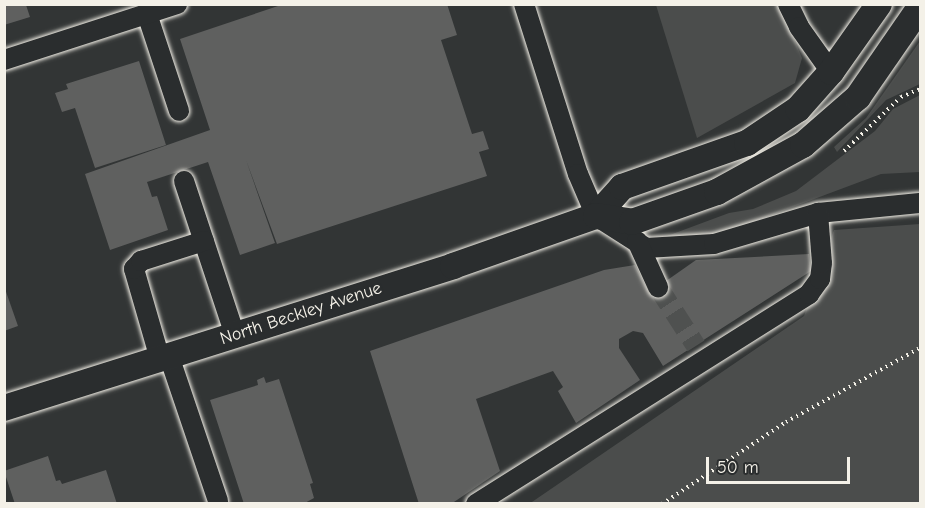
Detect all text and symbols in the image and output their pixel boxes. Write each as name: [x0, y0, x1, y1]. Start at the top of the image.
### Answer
street label: North Beckley Avenue: [217, 278, 385, 350]
scale bar: [709, 445, 853, 483]
text: 50 m: [717, 457, 759, 478]

